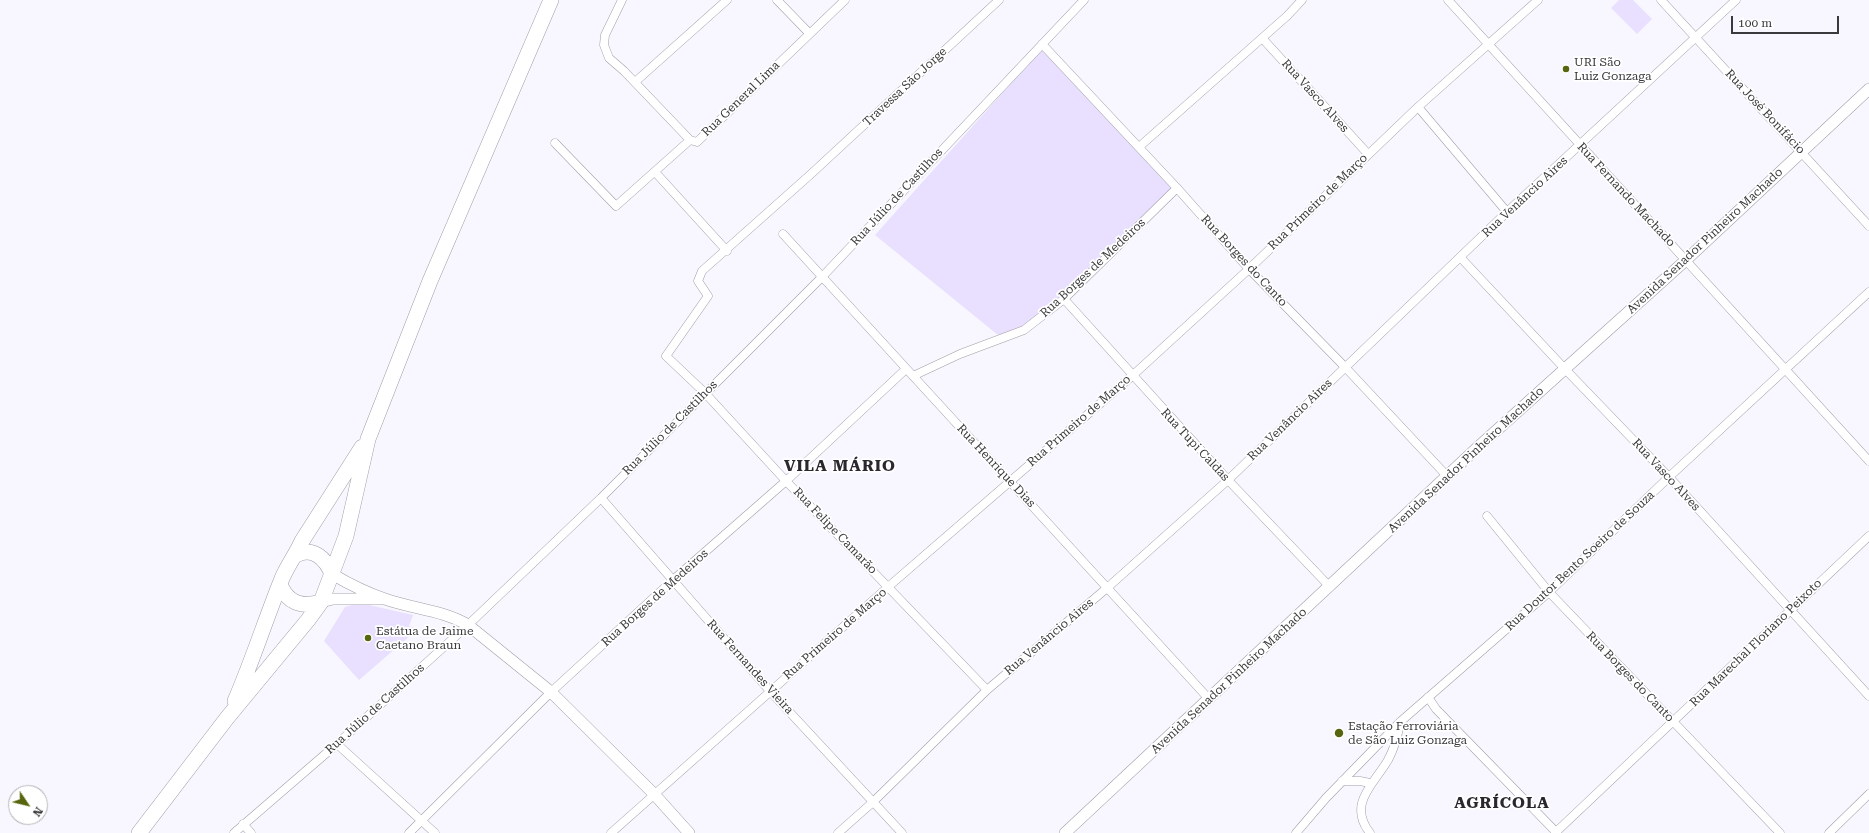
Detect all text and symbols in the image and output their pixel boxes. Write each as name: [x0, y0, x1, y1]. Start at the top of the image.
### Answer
scale bar: [1733, 8, 1841, 34]
text: 100 m: [1738, 16, 1772, 30]
street label: Travessa São Jorge: [860, 45, 950, 129]
place label: URI São Luiz Gonzaga: [1574, 55, 1651, 83]
street label: Rua Vasco Alves: [1278, 57, 1352, 135]
street label: Rua General Lima: [699, 58, 783, 140]
marker: URI São Luiz Gonzaga: [1561, 64, 1571, 74]
street label: Rua José Bonifácio: [1722, 67, 1808, 157]
street label: Rua Fernando Machado: [1574, 140, 1678, 250]
street label: Rua Júlio de Castilhos: [848, 145, 946, 249]
street label: Rua Primeiro de Março: [1265, 151, 1371, 253]
street label: Rua Venâncio Aires: [1479, 154, 1571, 240]
street label: Avenida Senador Pinheiro Machado: [1624, 165, 1786, 317]
street label: Rua Borges do Canto: [1198, 212, 1290, 310]
street label: Rua Borges de Medeiros: [1037, 216, 1149, 320]
street label: Rua Primeiro de Março: [1024, 372, 1134, 470]
street label: Rua Venâncio Aires: [1245, 376, 1335, 464]
street label: Rua Júlio de Castilhos: [620, 378, 720, 478]
street label: Avenida Senador Pinheiro Machado: [1385, 384, 1547, 536]
street label: Rua Tupi Caldas: [1158, 406, 1232, 484]
street label: Rua Henrique Dias: [954, 422, 1038, 510]
street label: Rua Vasco Alves: [1629, 436, 1703, 514]
district label: VILA MÁRIO: [784, 456, 896, 476]
street label: Rua Felipe Camarão: [790, 485, 880, 577]
street label: Rua Doutor Bento Soeiro de Souza: [1502, 488, 1658, 634]
street label: Rua Borges de Medeiros: [599, 546, 711, 650]
street label: Rua Marechal Floriano Peixoto: [1687, 576, 1825, 710]
street label: Rua Primeiro de Março: [780, 585, 890, 683]
street label: Rua Venâncio Aires: [1002, 596, 1096, 678]
street label: Avenida Senador Pinheiro Machado: [1148, 605, 1310, 757]
street label: Rua Fernandes Vieira: [704, 617, 796, 717]
place label: Estátua de Jaime Caetano Braun: [376, 624, 473, 652]
street label: Rua Borges do Canto: [1583, 629, 1677, 725]
marker: Estátua de Jaime Caetano Braun: [363, 633, 373, 643]
street label: Rua Júlio de Castilhos: [323, 661, 427, 757]
place label: Estação Ferroviária de São Luiz Gonzaga: [1348, 719, 1467, 747]
marker: Estação Ferroviária de São Luiz Gonzaga: [1333, 727, 1345, 739]
north arrow: [8, 785, 48, 825]
district label: AGRÍCOLA: [1454, 793, 1550, 813]
text: N: [30, 804, 45, 819]

